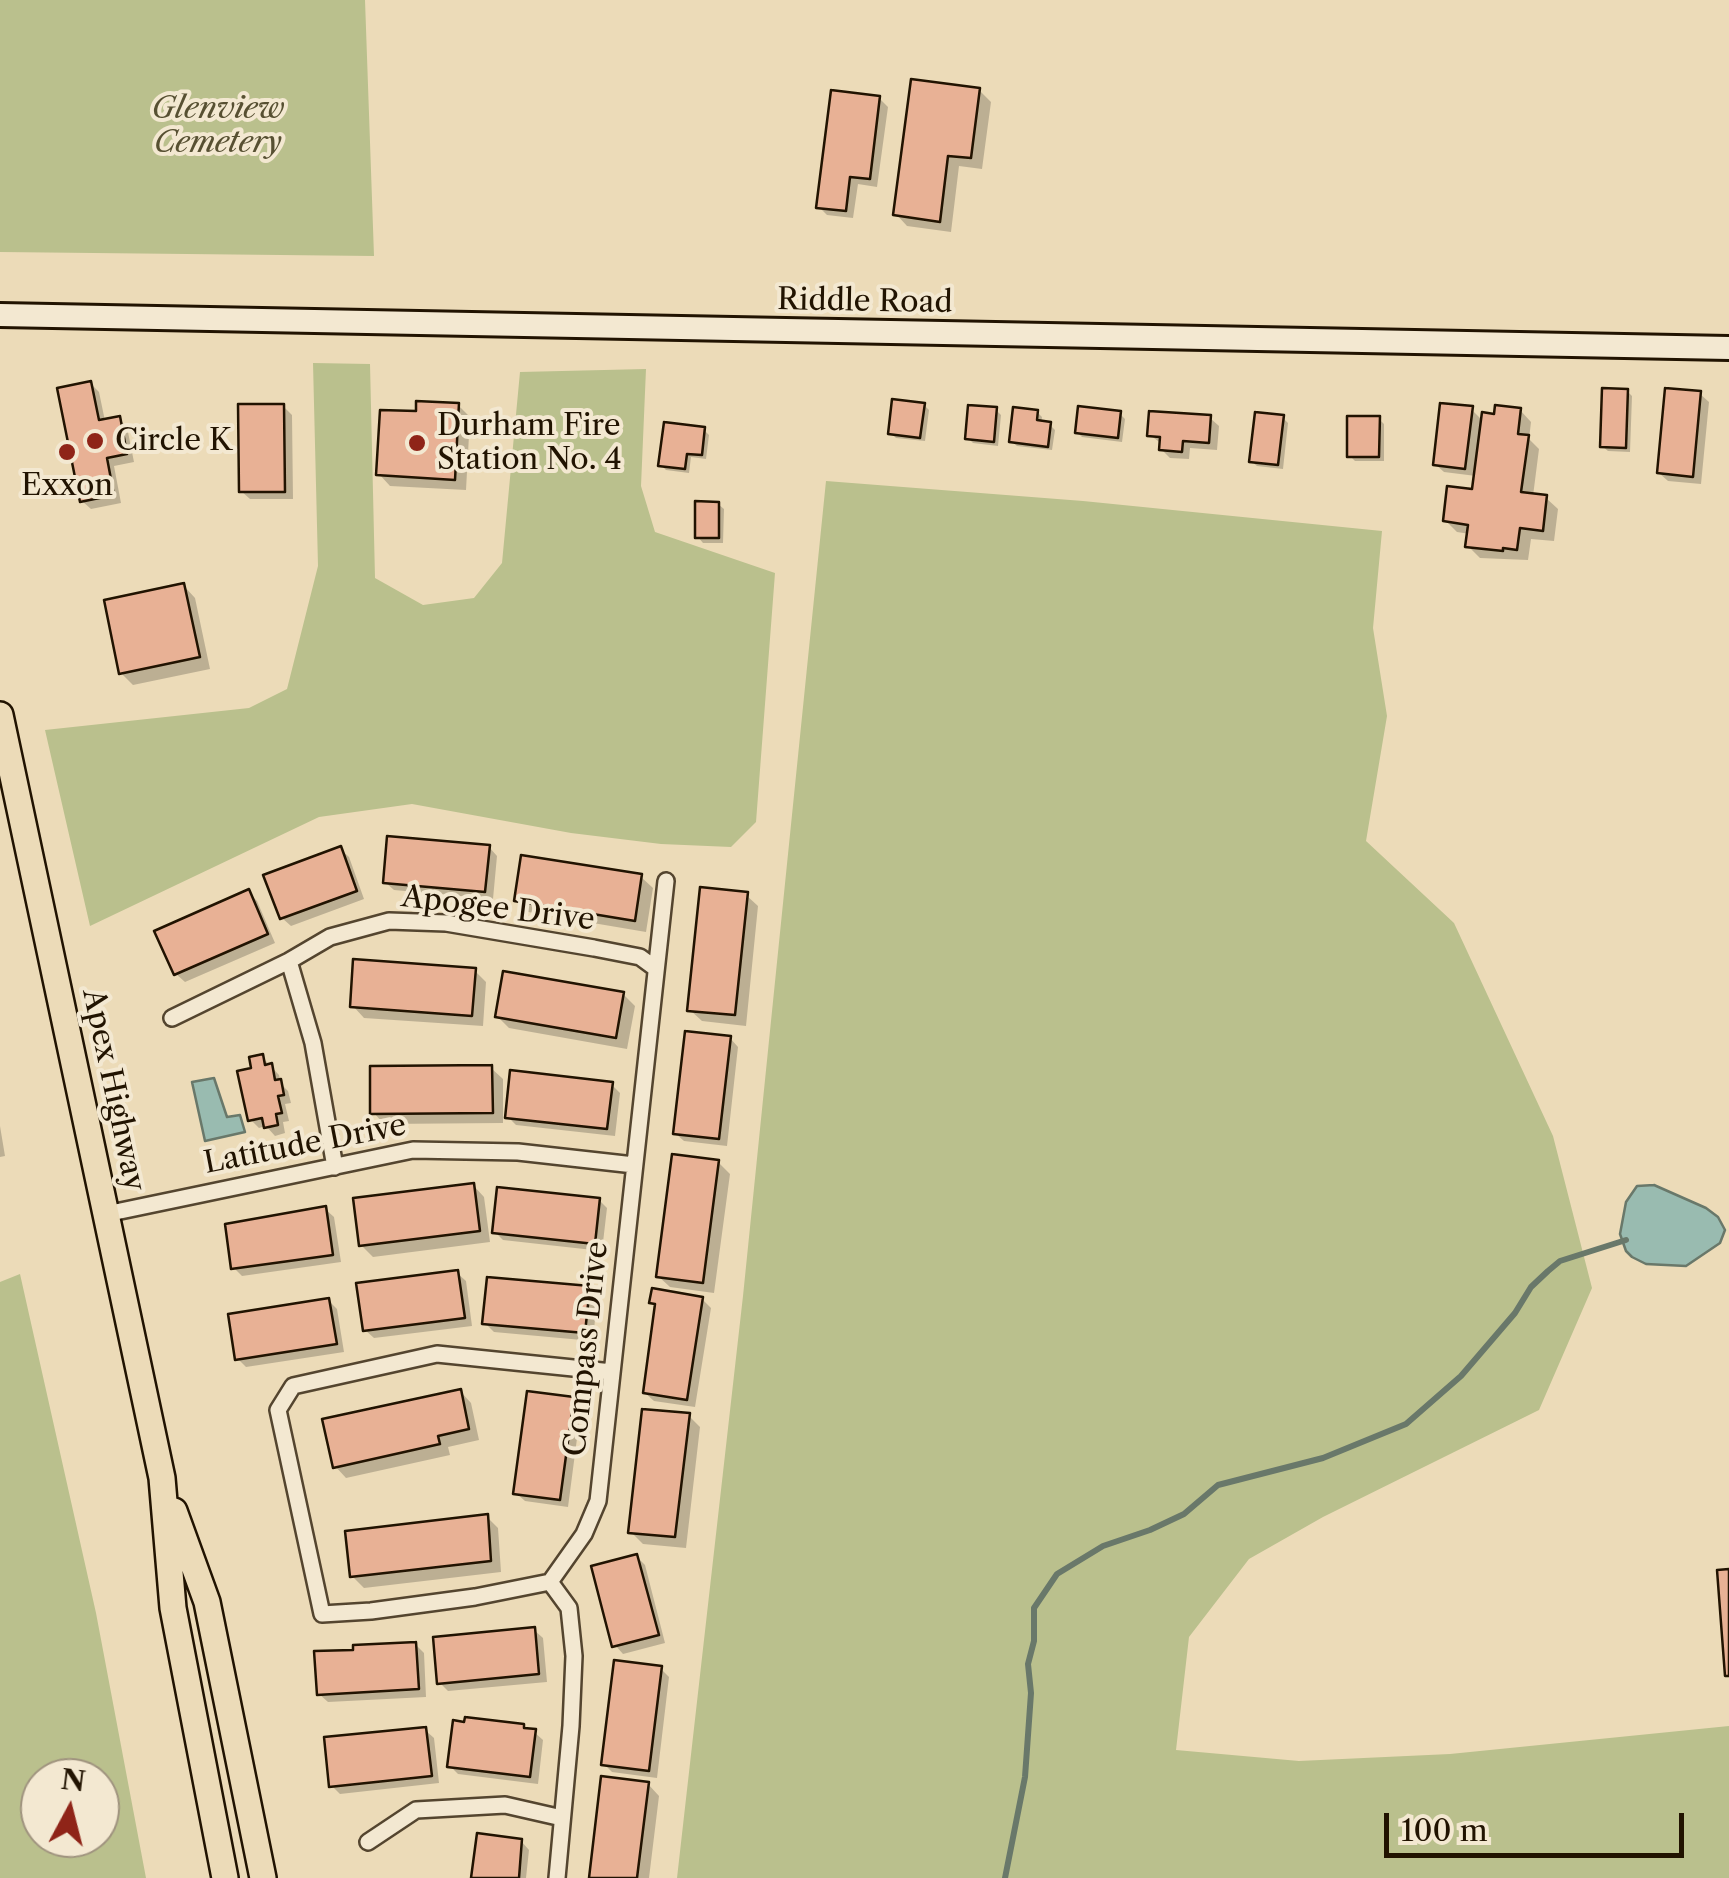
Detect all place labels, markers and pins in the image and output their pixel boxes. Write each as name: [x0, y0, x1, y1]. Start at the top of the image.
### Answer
place label: Durham Fire Station No. 4: [437, 408, 622, 478]
place label: Circle K: [115, 423, 232, 459]
marker: Circle K: [84, 430, 106, 452]
marker: Durham Fire Station No. 4: [406, 432, 428, 454]
marker: Exxon: [56, 441, 78, 463]
place label: Exxon: [21, 468, 113, 504]

